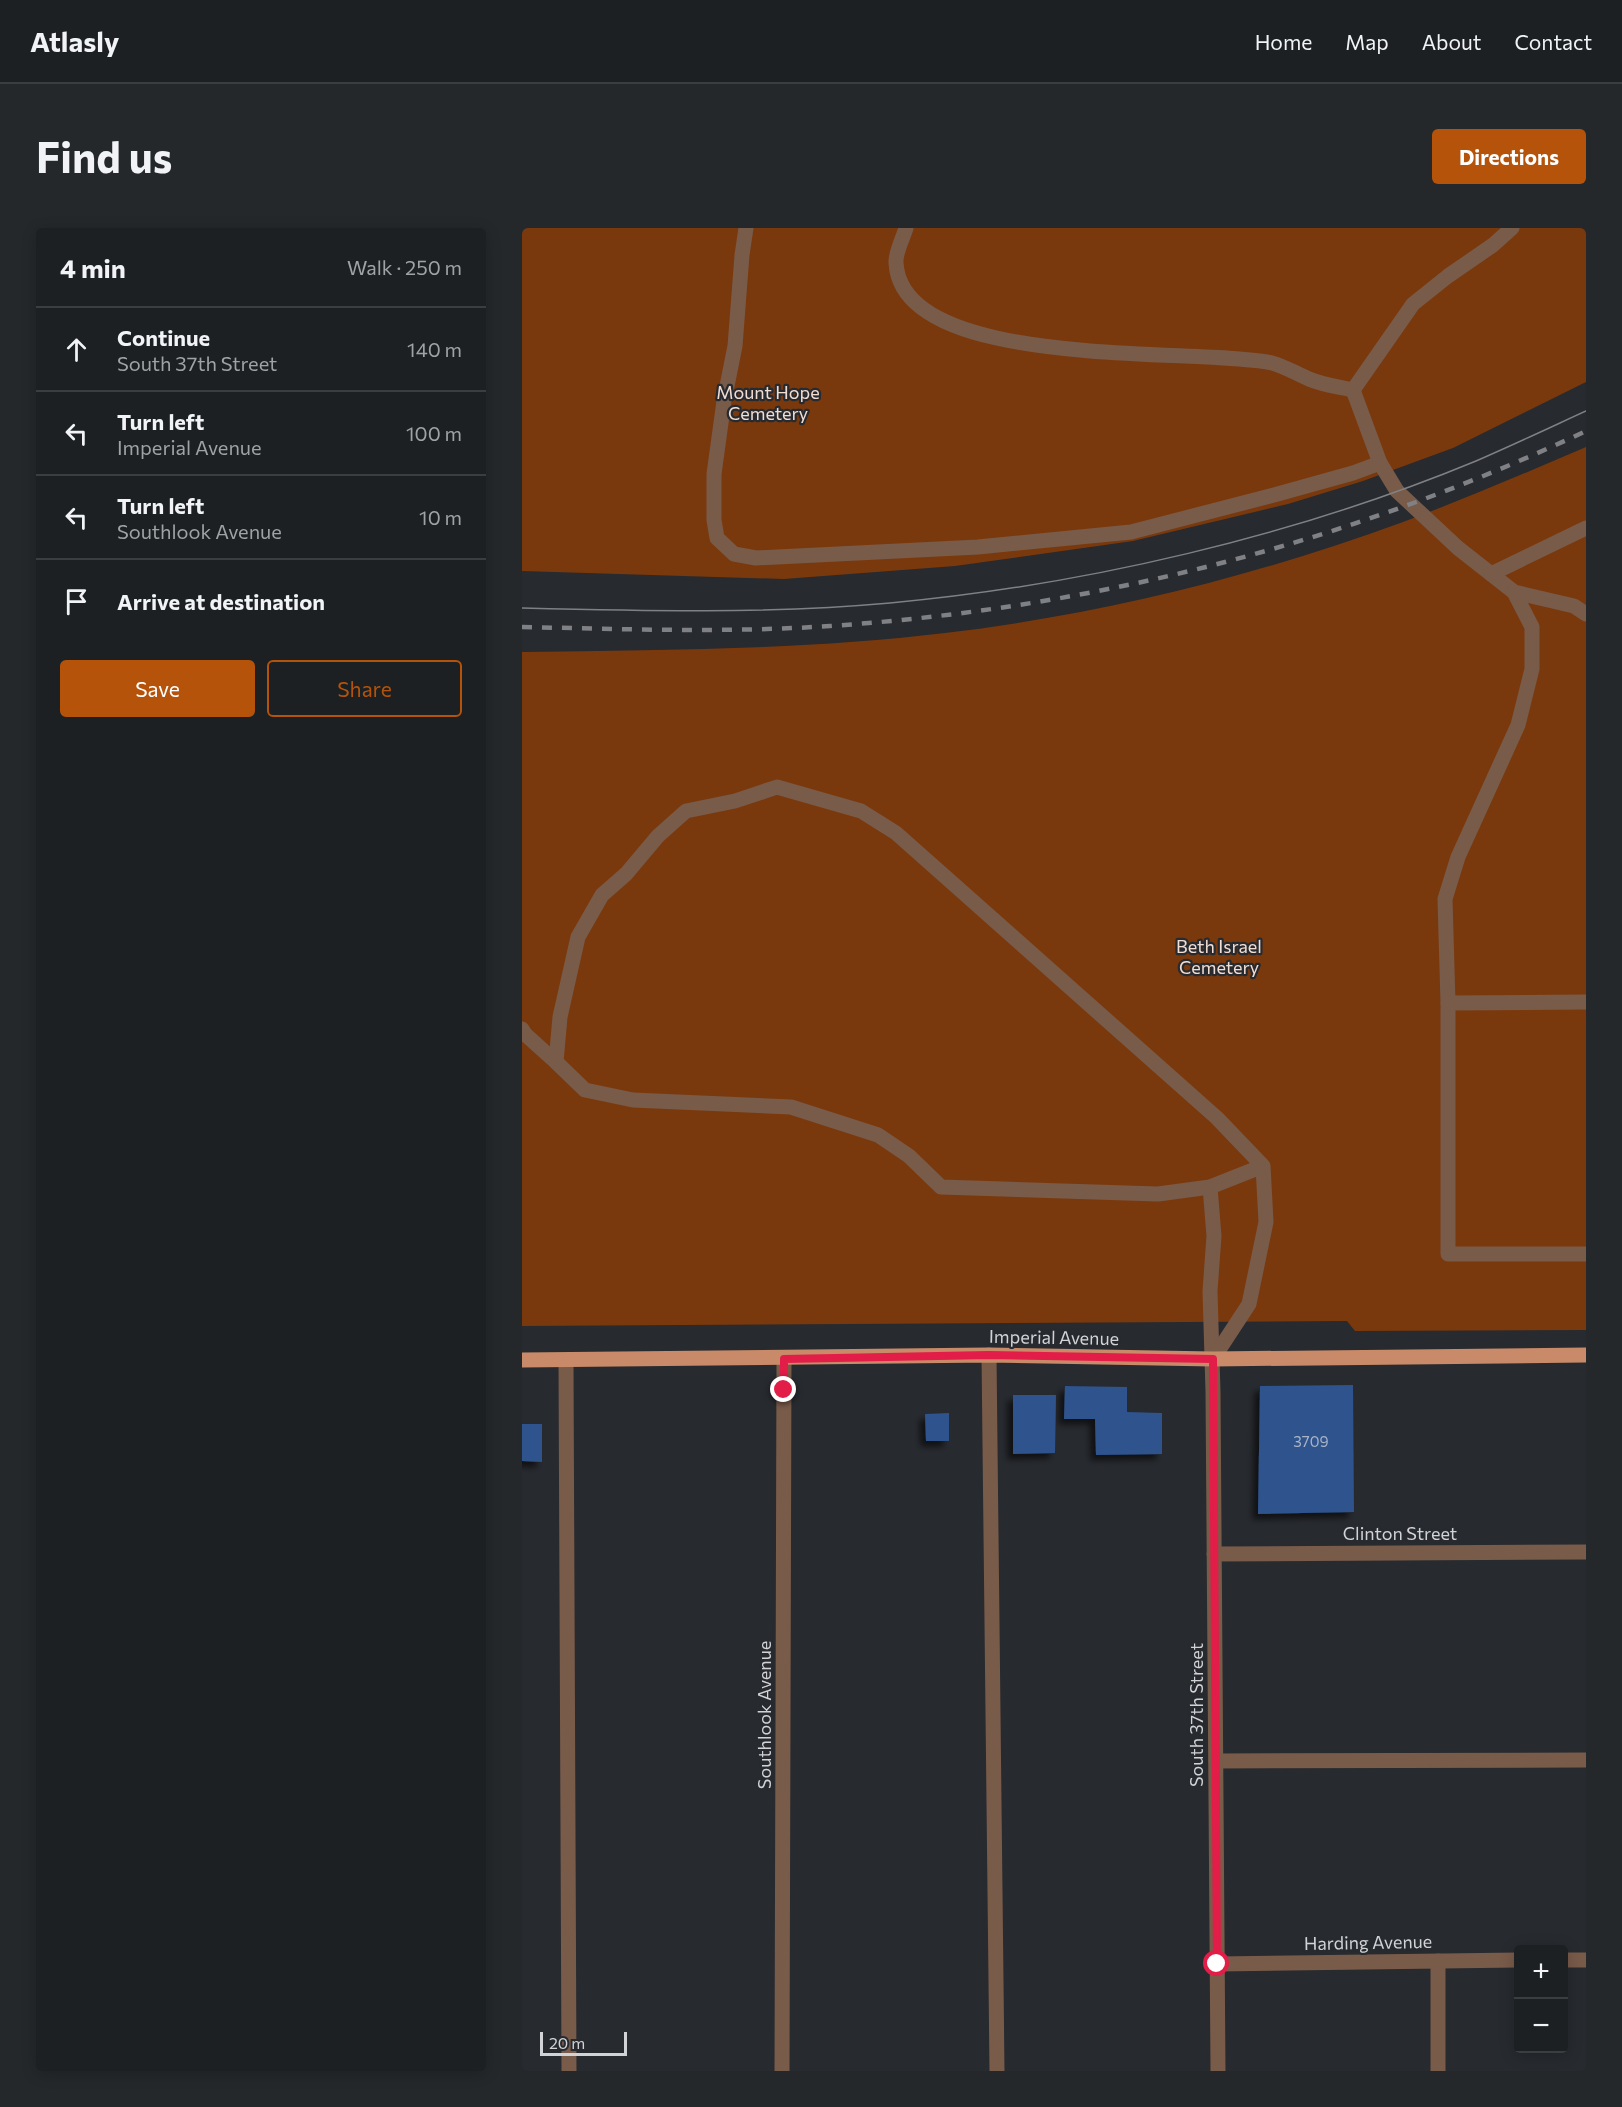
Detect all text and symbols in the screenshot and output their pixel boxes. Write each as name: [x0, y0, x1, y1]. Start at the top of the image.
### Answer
text: Atlasly: [30, 24, 119, 58]
text: Home: [1255, 29, 1312, 54]
text: Map: [1345, 29, 1389, 54]
text: About: [1422, 29, 1481, 54]
text: Contact: [1514, 29, 1592, 54]
button: Directions: [1432, 129, 1586, 184]
text: Find us: [36, 130, 172, 182]
text: 4 min: [60, 252, 126, 283]
text: Walk · 250 m: [347, 255, 462, 279]
text: Continue: [117, 324, 210, 351]
icon: ahead: [60, 333, 93, 366]
text: 140 m: [407, 337, 462, 361]
text: South 37th Street: [117, 351, 277, 375]
park label: Mount Hope Cemetery: [716, 381, 820, 424]
text: Turn left: [117, 408, 204, 435]
icon: left: [60, 417, 93, 450]
text: 100 m: [406, 421, 462, 445]
text: Imperial Avenue: [117, 435, 262, 459]
text: Turn left: [117, 492, 204, 519]
icon: left: [60, 501, 93, 534]
text: 10 m: [419, 505, 462, 529]
text: Southlook Avenue: [117, 519, 282, 543]
icon: arrive: [60, 585, 93, 618]
text: Arrive at destination: [117, 588, 325, 615]
button: Save: [60, 660, 255, 717]
button: Share: [267, 660, 462, 717]
park label: Beth Israel Cemetery: [1176, 935, 1262, 978]
street label: Imperial Avenue: [989, 1325, 1119, 1349]
route end: [770, 1376, 796, 1402]
house number: 3709: [1293, 1432, 1329, 1450]
street label: Clinton Street: [1343, 1522, 1457, 1544]
street label: Southlook Avenue: [753, 1641, 775, 1789]
street label: South 37th Street: [1185, 1643, 1207, 1787]
street label: Harding Avenue: [1304, 1930, 1432, 1954]
map controls: [1514, 1945, 1568, 2053]
button: +: [1514, 1945, 1568, 1999]
route start: [1203, 1950, 1229, 1976]
button: −: [1514, 1999, 1568, 2053]
scale bar: [540, 2029, 627, 2056]
text: 20 m: [549, 2033, 585, 2052]

